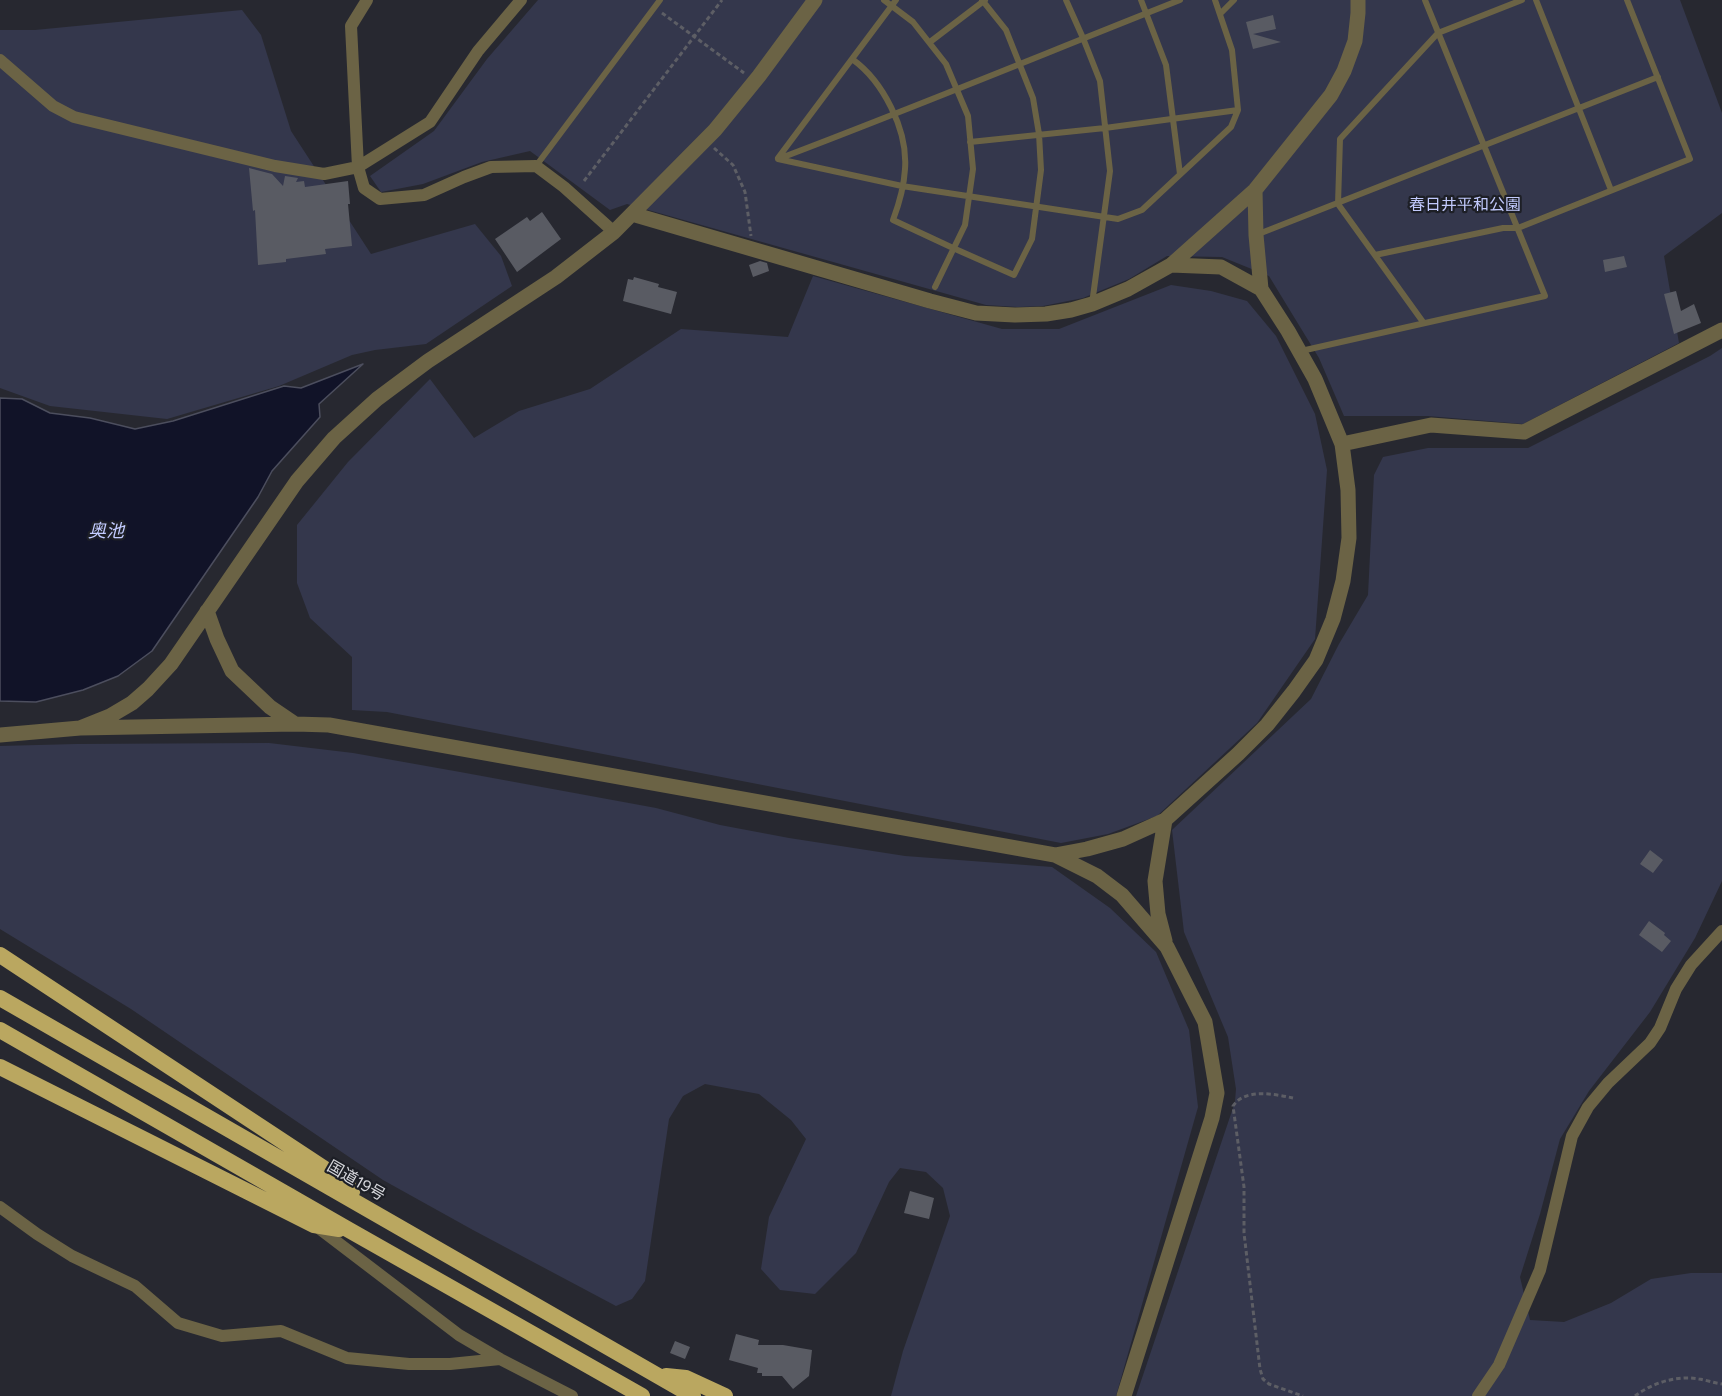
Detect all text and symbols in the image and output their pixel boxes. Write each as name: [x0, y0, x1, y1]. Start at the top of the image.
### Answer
park label: 春日井平和公園: [1409, 195, 1521, 215]
water label: 奥池: [88, 521, 124, 543]
street label: 国道19号: [324, 1157, 388, 1205]

